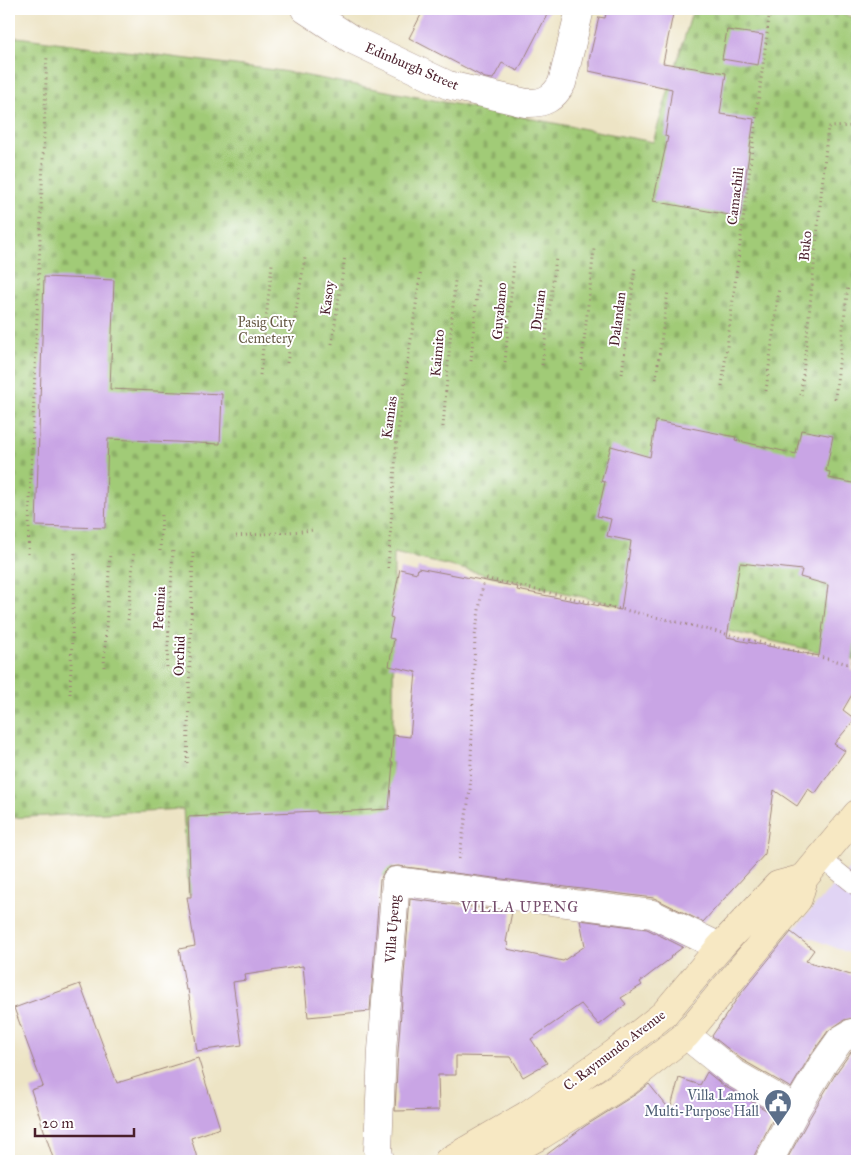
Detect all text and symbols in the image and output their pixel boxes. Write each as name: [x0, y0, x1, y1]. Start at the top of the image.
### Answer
street label: Edinburgh Street: [362, 39, 461, 94]
street label: Camachili: [724, 166, 748, 226]
street label: Buko: [795, 230, 816, 262]
street label: Kasoy: [317, 279, 338, 316]
street label: Guyabano: [489, 282, 510, 340]
street label: Durian: [528, 288, 549, 331]
street label: Dalandan: [606, 290, 629, 347]
park label: Pasig City Cemetery: [237, 314, 295, 347]
street label: Kaimito: [427, 329, 448, 377]
street label: Kamias: [378, 395, 401, 439]
street label: Petunia: [150, 586, 169, 630]
street label: Orchid: [170, 636, 189, 676]
street label: Villa Upeng: [382, 894, 403, 964]
district label: VILLA UPENG: [460, 898, 579, 916]
street label: C. Raymundo Avenue: [560, 1006, 669, 1094]
place label: Villa Lamok Multi-Purpose Hall: [645, 1087, 759, 1120]
public building icon: Villa Lamok Multi-Purpose Hall: [763, 1088, 793, 1127]
scale bar: [35, 1105, 134, 1137]
text: 20 m: [42, 1114, 74, 1132]

